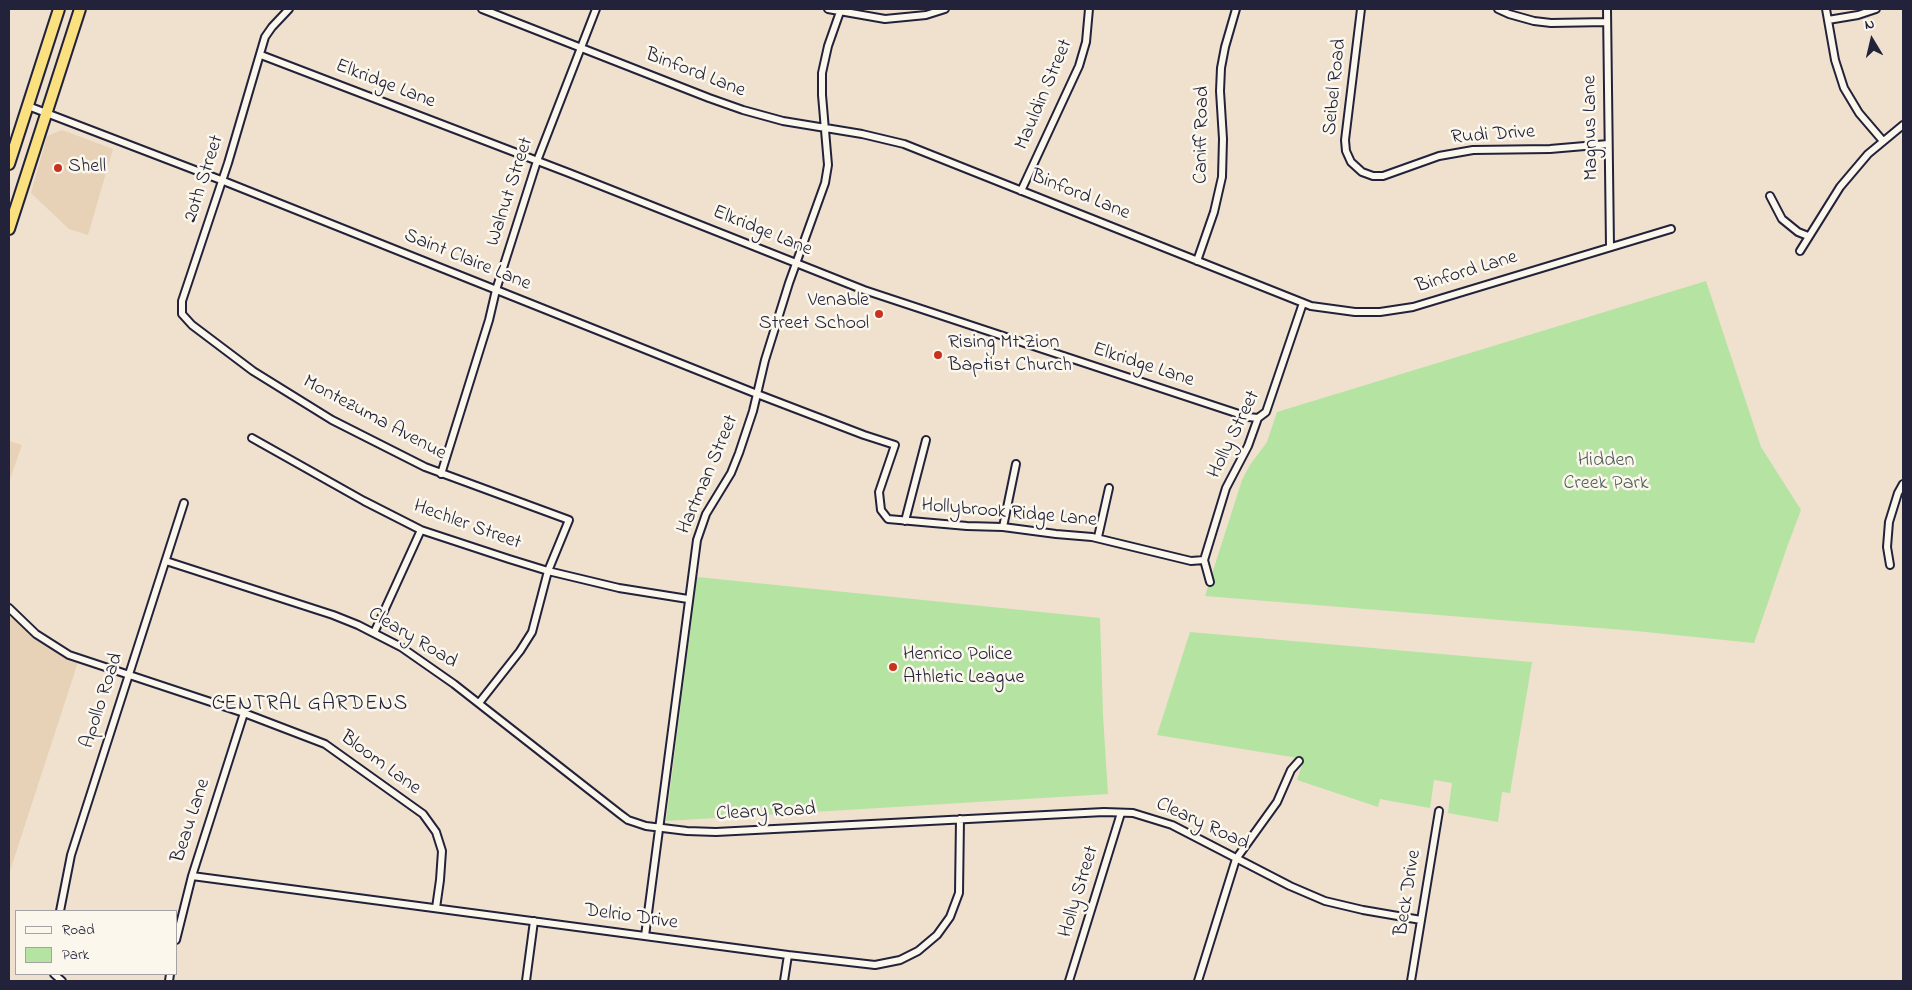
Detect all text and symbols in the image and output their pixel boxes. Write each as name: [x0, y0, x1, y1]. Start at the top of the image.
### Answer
text: N: [1863, 14, 1876, 36]
north arrow: [1847, 15, 1897, 65]
street label: Mauldin Street: [1011, 36, 1079, 154]
street label: Seibel Road: [1319, 38, 1353, 136]
street label: Binford Lane: [642, 44, 748, 104]
street label: Elkridge Lane: [332, 55, 438, 115]
street label: Magnus Lane: [1579, 75, 1605, 181]
street label: Caniff Road: [1190, 86, 1216, 184]
street label: Rudi Drive: [1450, 121, 1536, 151]
street label: 20th Street: [180, 132, 230, 226]
street label: Walnut Street: [482, 135, 540, 249]
place label: Shell: [68, 156, 106, 180]
marker: Shell: [52, 162, 64, 174]
street label: Binford Lane: [1027, 165, 1133, 227]
street label: Elkridge Lane: [709, 201, 815, 263]
street label: Saint Claire Lane: [400, 225, 534, 297]
street label: Binford Lane: [1413, 246, 1521, 300]
place label: Venable Street School: [759, 290, 869, 337]
marker: Venable Street School: [873, 308, 885, 320]
place label: Rising Mt Zion Baptist Church: [948, 332, 1072, 379]
street label: Elkridge Lane: [1089, 338, 1197, 394]
marker: Rising Mt Zion Baptist Church: [932, 349, 944, 361]
street label: Montezuma Avenue: [298, 371, 450, 467]
street label: Holly Street: [1203, 387, 1267, 483]
street label: Hartman Street: [673, 412, 745, 538]
park label: Hidden Creek Park: [1564, 450, 1648, 497]
street label: Hollybrook Ridge Lane: [920, 494, 1098, 534]
street label: Hechler Street: [410, 495, 524, 557]
street label: Cleary Road: [363, 603, 461, 675]
place label: Henrico Police Athletic League: [903, 644, 1025, 691]
street label: Apollo Road: [76, 650, 130, 752]
marker: Henrico Police Athletic League: [887, 661, 899, 673]
district label: CENTRAL GARDENS: [210, 693, 410, 719]
street label: Bloom Lane: [335, 727, 425, 801]
street label: Beau Lane: [167, 776, 217, 866]
street label: Cleary Road: [1152, 793, 1252, 857]
street label: Cleary Road: [715, 798, 817, 828]
street label: Holly Street: [1055, 843, 1105, 941]
street label: Beck Drive: [1390, 848, 1428, 938]
street label: Delrio Drive: [583, 900, 679, 936]
legend: [15, 910, 178, 975]
text: Road: [62, 919, 95, 941]
text: Park: [62, 944, 89, 966]

